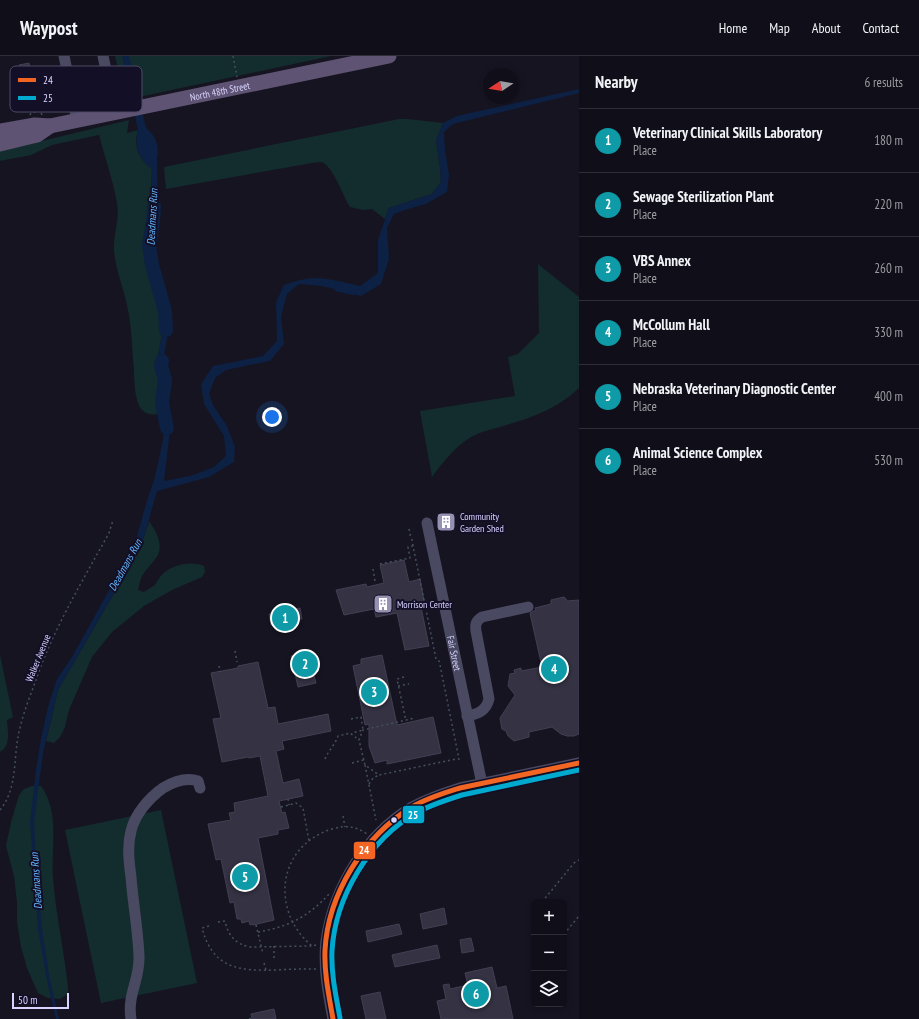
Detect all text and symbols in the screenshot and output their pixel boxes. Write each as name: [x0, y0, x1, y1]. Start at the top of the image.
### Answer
text: Waypost: [20, 16, 77, 40]
text: Home: [719, 19, 747, 37]
text: Map: [769, 19, 790, 37]
text: About: [812, 19, 841, 37]
text: Contact: [863, 19, 899, 37]
legend: [10, 66, 142, 112]
north arrow: [483, 68, 519, 104]
text: Nearby: [595, 71, 638, 93]
text: 24: [43, 73, 53, 87]
text: 6 results: [864, 74, 903, 91]
street label: North 48th Street: [189, 78, 251, 103]
text: 25: [43, 91, 53, 105]
text: Veterinary Clinical Skills Laboratory: [633, 123, 822, 142]
text: 1: [605, 132, 611, 149]
text: 180 m: [874, 132, 903, 149]
text: Place: [633, 142, 657, 159]
water label: Deadmans Run: [144, 187, 161, 246]
text: Sewage Sterilization Plant: [633, 187, 774, 206]
text: 2: [605, 196, 611, 213]
text: 220 m: [874, 196, 903, 213]
text: Place: [633, 206, 657, 223]
text: VBS Annex: [633, 251, 691, 270]
text: 3: [605, 260, 611, 277]
text: 260 m: [874, 260, 903, 277]
text: Place: [633, 270, 657, 287]
text: McCollum Hall: [633, 315, 710, 334]
text: 4: [605, 324, 611, 341]
text: 330 m: [874, 324, 903, 341]
text: Place: [633, 334, 657, 351]
text: Nebraska Veterinary Diagnostic Center: [633, 379, 836, 398]
text: 5: [605, 388, 611, 405]
text: 400 m: [874, 388, 903, 405]
text: Place: [633, 398, 657, 415]
your location: [262, 407, 282, 427]
text: Animal Science Complex: [633, 443, 762, 462]
text: 6: [605, 452, 611, 469]
text: 530 m: [874, 452, 903, 469]
text: Place: [633, 462, 657, 479]
place label: Community Garden Shed: [460, 510, 504, 535]
building icon: Community Garden Shed: [435, 511, 457, 533]
water label: Deadmans Run: [105, 536, 145, 593]
building icon: Morrison Center: [372, 593, 394, 615]
place label: Morrison Center: [397, 598, 452, 611]
pin: 1: [272, 603, 298, 633]
street label: Walker Avenue: [23, 632, 53, 684]
street label: Fair Street: [444, 634, 465, 672]
pin: 2: [292, 649, 318, 679]
pin: 4: [541, 654, 567, 684]
pin: 3: [361, 677, 387, 707]
line badge: 25: [402, 805, 425, 824]
text: 25: [408, 808, 418, 822]
unlabelled marker: [389, 815, 399, 825]
line badge: 24: [353, 841, 376, 860]
text: 24: [359, 843, 370, 857]
water label: Deadmans Run: [27, 851, 45, 910]
pin: 5: [232, 862, 258, 892]
map controls: [531, 899, 567, 1007]
button: +: [531, 899, 567, 935]
button: −: [531, 935, 567, 971]
button: layers: [531, 971, 567, 1007]
pin: 6: [463, 979, 489, 1009]
scale bar: [12, 991, 69, 1010]
text: 50 m: [18, 993, 37, 1007]

